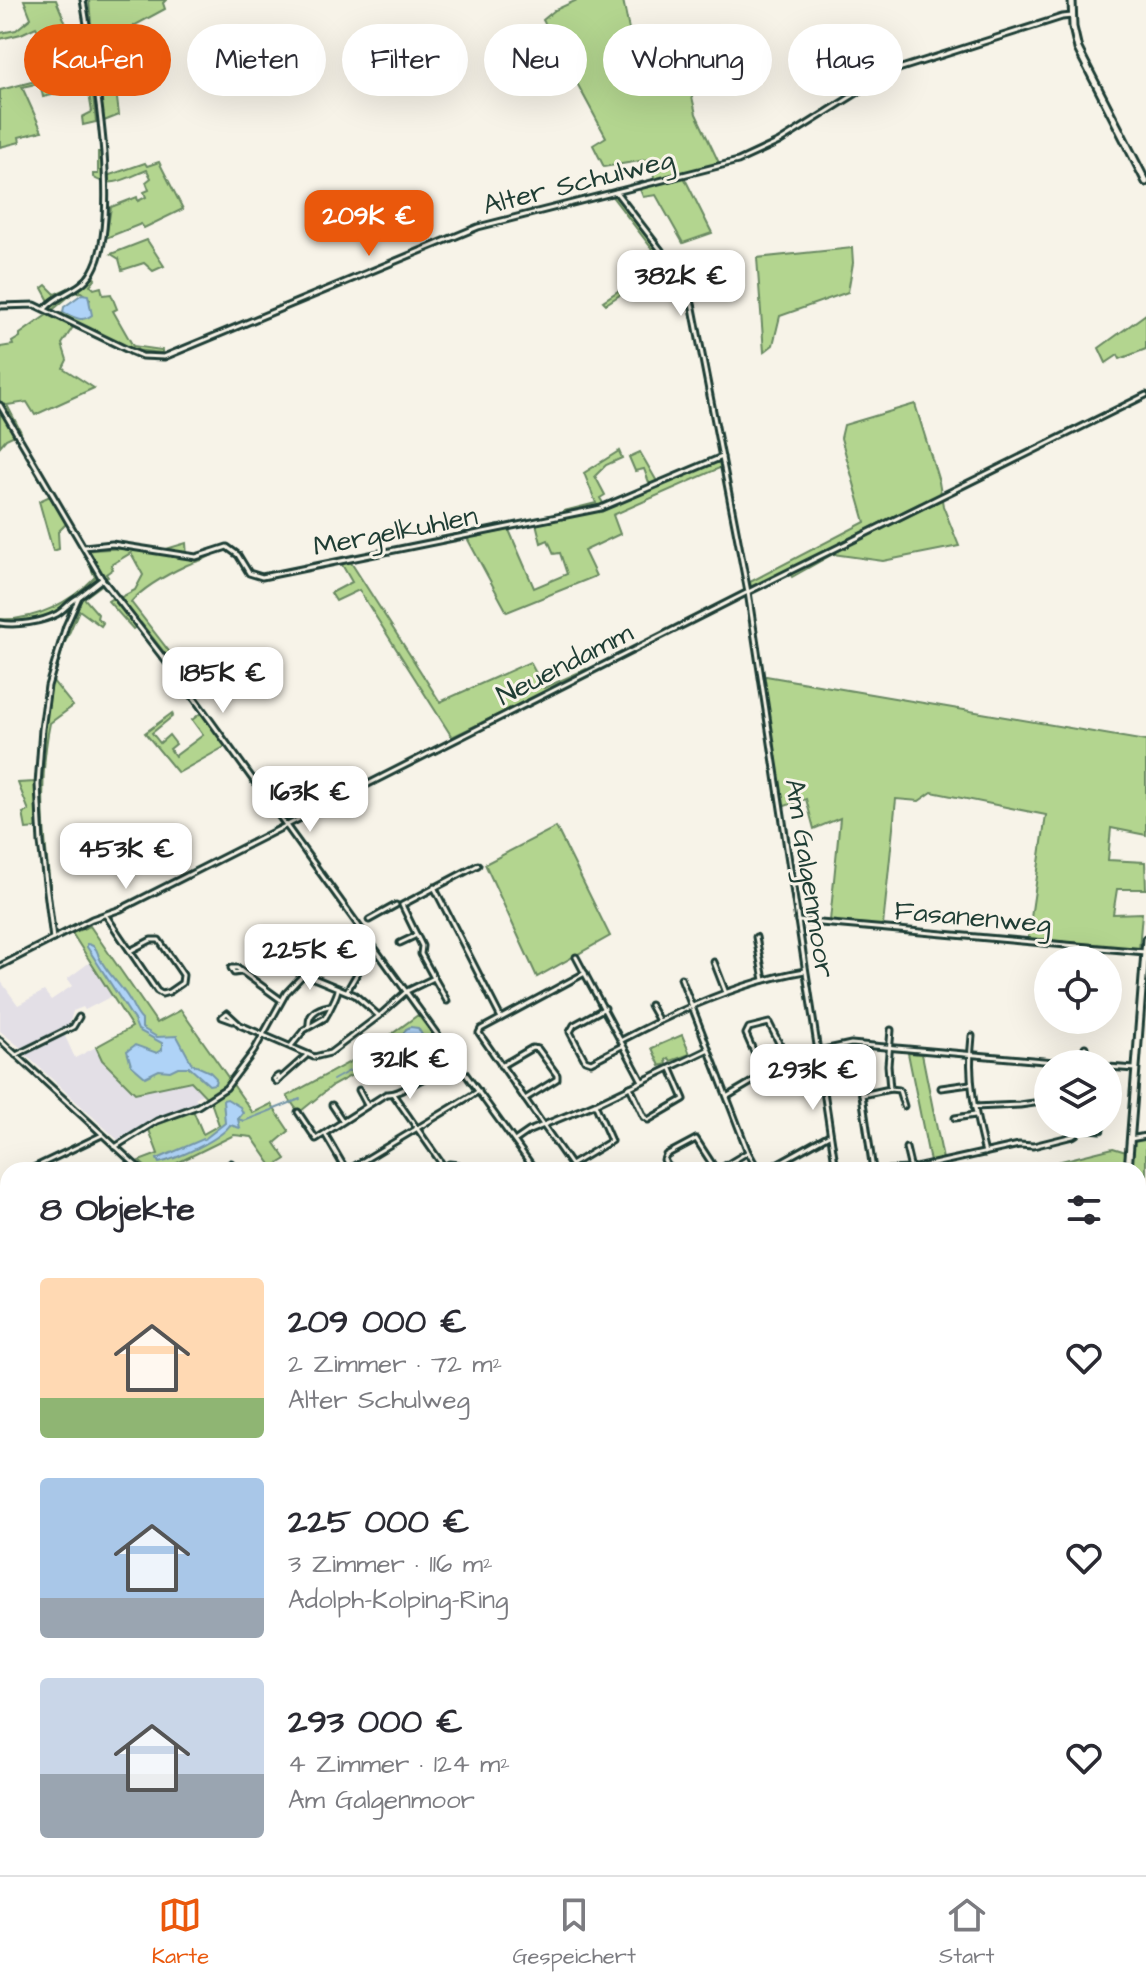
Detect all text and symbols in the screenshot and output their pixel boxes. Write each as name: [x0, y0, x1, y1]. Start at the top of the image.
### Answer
chip: Kaufen: [24, 24, 171, 96]
chip: Mieten: [187, 24, 326, 96]
chip: Filter: [342, 24, 468, 96]
chip: Neu: [484, 24, 587, 96]
chip: Wohnung: [603, 24, 772, 96]
chip: Haus: [788, 24, 903, 96]
street label: Alter Schulweg: [479, 140, 678, 226]
pin: 209K €: [304, 190, 434, 258]
text: 209K €: [323, 198, 415, 234]
pin: 382K €: [616, 250, 746, 318]
text: 382K €: [635, 258, 727, 294]
street label: Mergelkuhlen: [310, 496, 481, 567]
street label: Neuendamm: [490, 613, 640, 715]
pin: 185K €: [158, 647, 288, 715]
text: 185K €: [180, 655, 266, 691]
pin: 163K €: [245, 766, 375, 834]
text: 163K €: [270, 774, 350, 810]
street label: Am Galgenmoor: [774, 776, 845, 981]
pin: 453K €: [61, 823, 191, 891]
text: 453K €: [78, 831, 174, 867]
street label: Fasanenweg: [893, 891, 1053, 945]
pin: 225K €: [245, 924, 375, 992]
text: 225K €: [263, 932, 358, 968]
map controls: [1034, 946, 1122, 1138]
button: locate: [1034, 946, 1122, 1034]
pin: 321K €: [345, 1033, 475, 1101]
text: 321K €: [371, 1041, 449, 1077]
pin: 293K €: [748, 1044, 878, 1112]
button: layers: [1034, 1050, 1122, 1138]
text: 293K €: [768, 1052, 858, 1088]
text: 8 Objekte: [40, 1186, 195, 1234]
icon: filters: [1062, 1188, 1106, 1232]
text: 209 000 €: [288, 1298, 467, 1346]
icon: home: [104, 1310, 200, 1406]
icon: heart: [1062, 1336, 1106, 1380]
text: 2 Zimmer · 72 m²: [288, 1346, 502, 1382]
text: Alter Schulweg: [288, 1382, 470, 1418]
text: 225 000 €: [288, 1498, 470, 1546]
icon: home: [104, 1510, 200, 1606]
icon: heart: [1062, 1536, 1106, 1580]
text: 3 Zimmer · 116 m²: [288, 1546, 493, 1582]
text: Adolph-Kolping-Ring: [288, 1582, 508, 1618]
text: 293 000 €: [288, 1698, 463, 1746]
icon: home: [104, 1710, 200, 1806]
icon: heart: [1062, 1736, 1106, 1780]
text: 4 Zimmer · 124 m²: [288, 1746, 510, 1782]
text: Am Galgenmoor: [288, 1782, 475, 1818]
tab: Karte: [152, 1893, 209, 1972]
tab: Gespeichert: [512, 1893, 636, 1972]
tab: Start: [939, 1893, 994, 1972]

